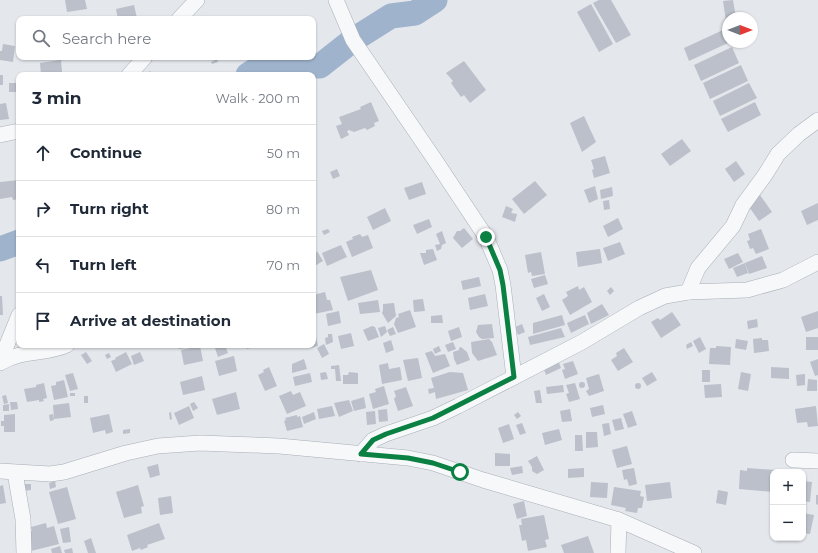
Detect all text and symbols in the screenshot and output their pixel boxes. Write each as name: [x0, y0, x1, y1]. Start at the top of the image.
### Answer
north arrow: [722, 12, 758, 48]
search box: [16, 16, 316, 60]
icon: search: [30, 27, 52, 49]
text: Search here: [62, 29, 151, 48]
text: 3 min: [32, 88, 82, 108]
text: Walk · 200 m: [215, 90, 300, 106]
icon: ahead: [32, 142, 54, 164]
text: Continue: [70, 143, 142, 162]
text: 50 m: [267, 145, 300, 161]
icon: right: [32, 198, 54, 220]
text: Turn right: [70, 199, 149, 218]
text: 80 m: [266, 201, 300, 217]
route end: [477, 228, 495, 246]
icon: left: [32, 254, 54, 276]
text: Turn left: [70, 255, 137, 274]
text: 70 m: [267, 257, 300, 273]
icon: arrive: [32, 310, 54, 332]
text: Arrive at destination: [70, 311, 231, 330]
route start: [451, 463, 469, 481]
map controls: [770, 469, 806, 541]
button: +: [770, 469, 806, 505]
button: −: [770, 505, 806, 541]

